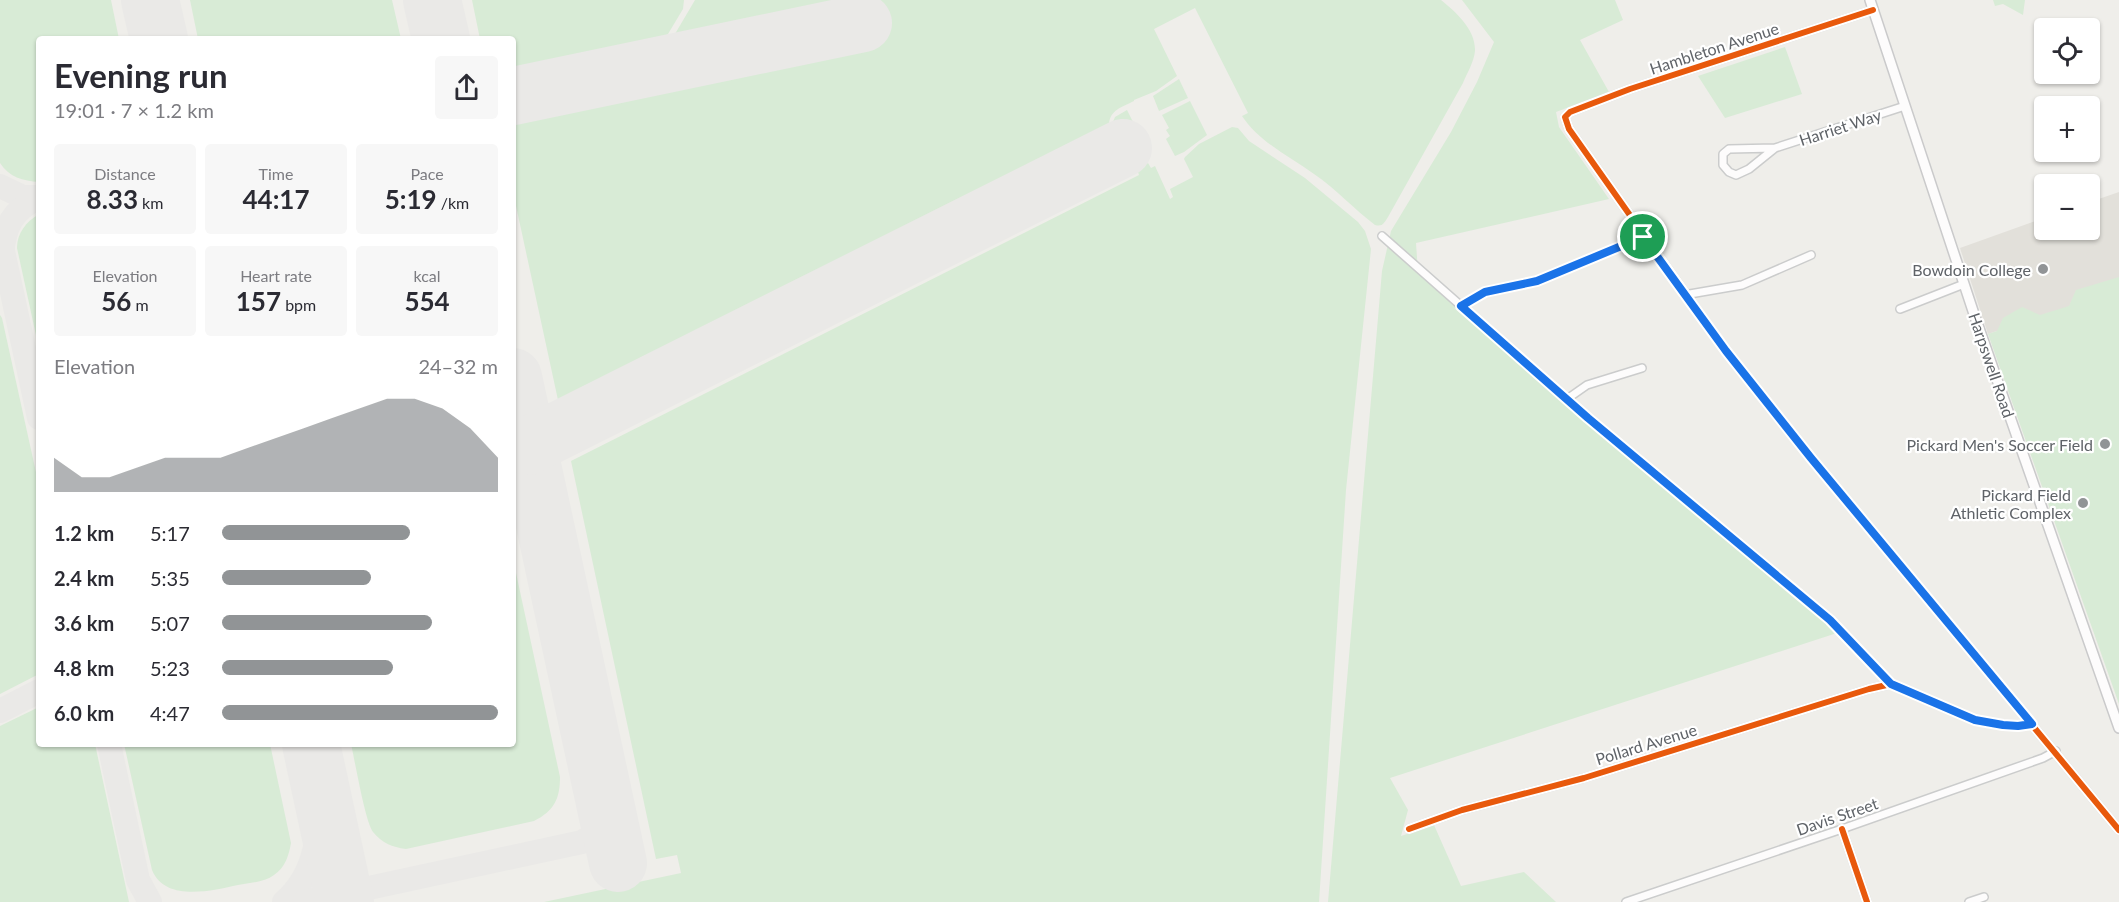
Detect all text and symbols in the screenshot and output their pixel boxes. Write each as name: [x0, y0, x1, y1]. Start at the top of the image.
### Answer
street label: Hambleton Avenue: [1647, 18, 1781, 78]
map controls: [2034, 18, 2100, 240]
button: locate: [2034, 18, 2100, 84]
text: Evening run: [54, 55, 228, 95]
button: share: [435, 56, 498, 119]
button: +: [2034, 96, 2100, 162]
text: 19:01 · 7 × 1.2 km: [54, 98, 214, 122]
street label: Harriet Way: [1797, 105, 1884, 149]
text: Distance: [94, 164, 156, 183]
text: Time: [259, 164, 293, 183]
text: Pace: [410, 164, 444, 183]
button: −: [2034, 174, 2100, 240]
text: 8.33: [87, 183, 138, 215]
text: 44:17: [242, 183, 310, 215]
text: 5:19: [385, 183, 437, 215]
text: km: [138, 193, 163, 212]
text: /km: [437, 193, 469, 212]
pin: [1617, 211, 1668, 262]
icon: arrive: [1626, 220, 1659, 253]
place label: Bowdoin College: [1912, 260, 2031, 279]
marker: Bowdoin College: [2036, 262, 2050, 276]
text: Elevation: [93, 266, 158, 285]
text: Heart rate: [240, 266, 312, 285]
text: kcal: [413, 266, 441, 285]
text: 56: [101, 285, 131, 317]
text: 157: [236, 285, 281, 317]
text: 554: [404, 285, 450, 317]
text: m: [131, 295, 149, 314]
text: bpm: [281, 295, 316, 314]
street label: Harpswell Road: [1965, 310, 2019, 420]
text: Elevation: [54, 354, 135, 378]
text: 24–32 m: [418, 354, 498, 378]
place label: Pickard Men's Soccer Field: [1907, 435, 2093, 454]
marker: Pickard Men's Soccer Field: [2098, 437, 2112, 451]
place label: Pickard Field Athletic Complex: [1950, 485, 2071, 522]
marker: Pickard Field Athletic Complex: [2076, 496, 2090, 510]
text: 1.2 km: [54, 521, 114, 545]
text: 5:17: [150, 521, 190, 545]
text: 2.4 km: [54, 566, 114, 590]
text: 5:35: [150, 566, 190, 590]
text: 3.6 km: [54, 611, 114, 635]
text: 5:07: [150, 611, 190, 635]
text: 4.8 km: [54, 656, 114, 680]
text: 5:23: [150, 656, 190, 680]
text: 6.0 km: [54, 701, 114, 725]
text: 4:47: [150, 701, 190, 725]
street label: Pollard Avenue: [1593, 720, 1699, 768]
street label: Davis Street: [1794, 793, 1881, 839]

